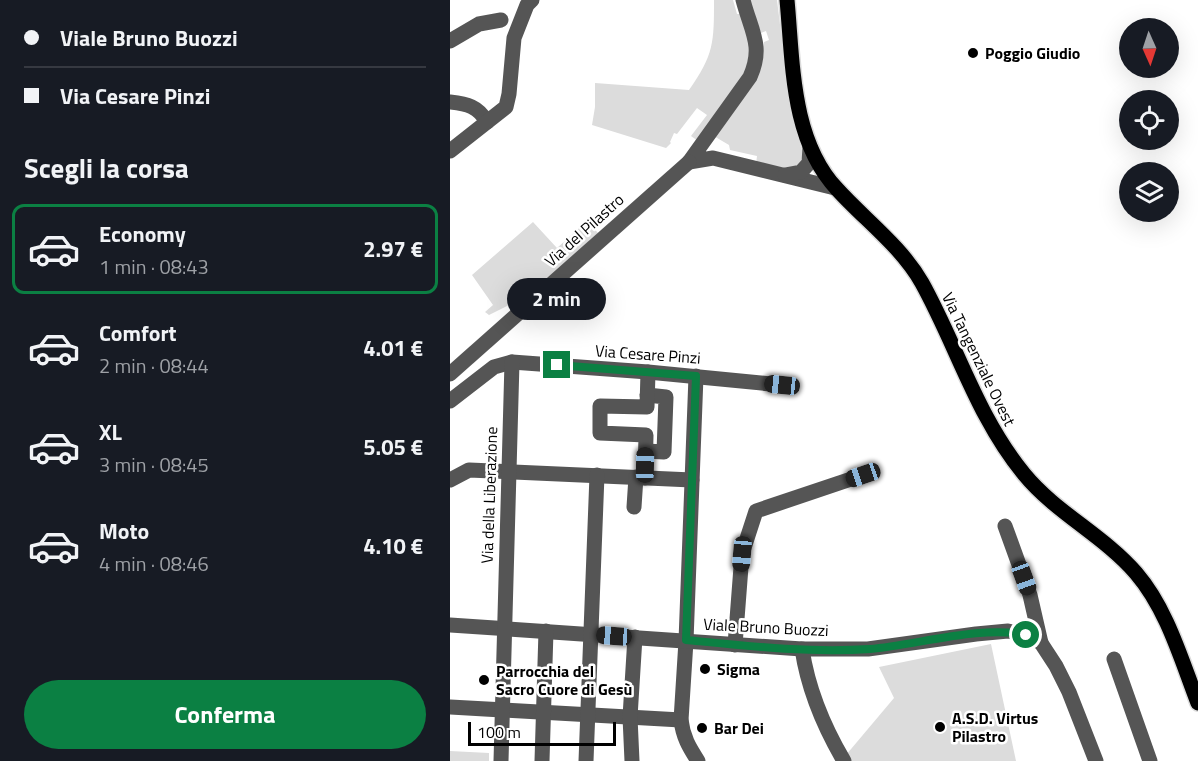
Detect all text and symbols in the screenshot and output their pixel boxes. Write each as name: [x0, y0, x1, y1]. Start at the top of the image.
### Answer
north arrow: [1119, 18, 1179, 78]
map controls: [1119, 18, 1179, 222]
text: Viale Bruno Buozzi: [60, 21, 238, 55]
place label: Poggio Giudio: [985, 41, 1080, 65]
marker: Poggio Giudio: [966, 46, 980, 60]
text: Via Cesare Pinzi: [60, 79, 210, 113]
button: locate: [1119, 90, 1179, 150]
text: Scegli la corsa: [24, 147, 189, 188]
button: layers: [1119, 162, 1179, 222]
street label: Via del Pilastro: [539, 188, 629, 272]
text: Economy: [99, 217, 186, 251]
icon: car: [27, 222, 81, 276]
text: 2.97 €: [363, 232, 423, 266]
text: 1 min · 08:43: [99, 251, 209, 282]
callout: 2 min: [507, 278, 606, 320]
text: 2 min: [532, 283, 581, 314]
street label: Via Tangenziale Ovest: [936, 288, 1022, 430]
text: Comfort: [99, 316, 177, 350]
icon: car: [27, 321, 81, 375]
text: 4.01 €: [363, 331, 423, 365]
street label: Via Cesare Pinzi: [594, 338, 702, 370]
text: 2 min · 08:44: [99, 350, 209, 381]
route end: [543, 351, 570, 378]
car: [763, 374, 801, 396]
text: XL: [99, 415, 122, 449]
icon: car: [27, 420, 81, 474]
street label: Via della Liberazione: [475, 426, 503, 564]
text: 5.05 €: [363, 430, 423, 464]
car: [636, 447, 654, 483]
text: 3 min · 08:45: [99, 449, 209, 480]
car: [843, 461, 883, 489]
text: Moto: [99, 514, 149, 548]
icon: car: [27, 519, 81, 573]
text: 4.10 €: [363, 529, 423, 563]
car: [731, 535, 753, 573]
text: 4 min · 08:46: [99, 548, 209, 579]
car: [1009, 558, 1039, 598]
street label: Viale Bruno Buozzi: [703, 612, 829, 642]
route start: [1012, 621, 1039, 648]
car: [595, 626, 633, 646]
place label: Sigma: [717, 657, 760, 681]
place label: Parrocchia del Sacro Cuore di Gesù: [496, 659, 632, 701]
marker: Sigma: [698, 662, 712, 676]
marker: Parrocchia del Sacro Cuore di Gesù: [477, 673, 491, 687]
button: Conferma: [24, 680, 426, 749]
place label: A.S.D. Virtus Pilastro: [952, 706, 1038, 748]
place label: Bar Dei: [714, 716, 764, 740]
scale bar: [468, 719, 616, 746]
text: 100 m: [477, 720, 521, 744]
marker: A.S.D. Virtus Pilastro: [933, 720, 947, 734]
marker: Bar Dei: [695, 721, 709, 735]

